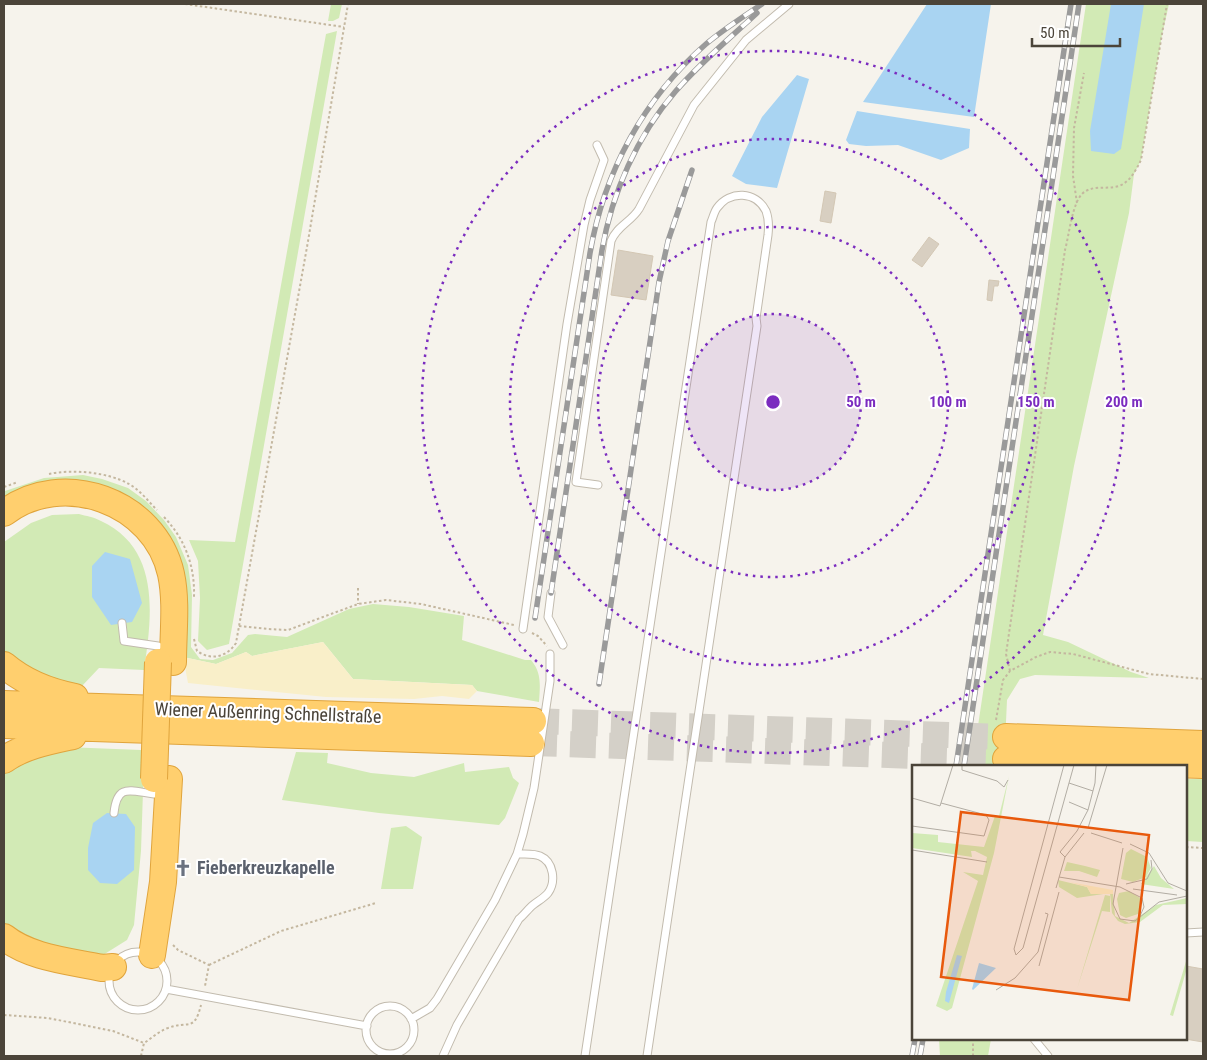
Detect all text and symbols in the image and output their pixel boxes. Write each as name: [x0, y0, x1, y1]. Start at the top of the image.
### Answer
scale bar: [1032, 15, 1120, 47]
text: 50 m: [1040, 24, 1070, 42]
centre of rings: [764, 393, 782, 411]
text: 50 m: [846, 393, 876, 411]
text: 100 m: [929, 393, 967, 411]
text: 150 m: [1017, 393, 1055, 411]
text: 200 m: [1105, 393, 1143, 411]
street label: Wiener Außenring Schnellstraße: [154, 698, 382, 727]
inset map: [912, 765, 1187, 1040]
place label: Fieberkreuzkapelle: [197, 857, 335, 878]
church icon: Fieberkreuzkapelle: [173, 858, 193, 878]

